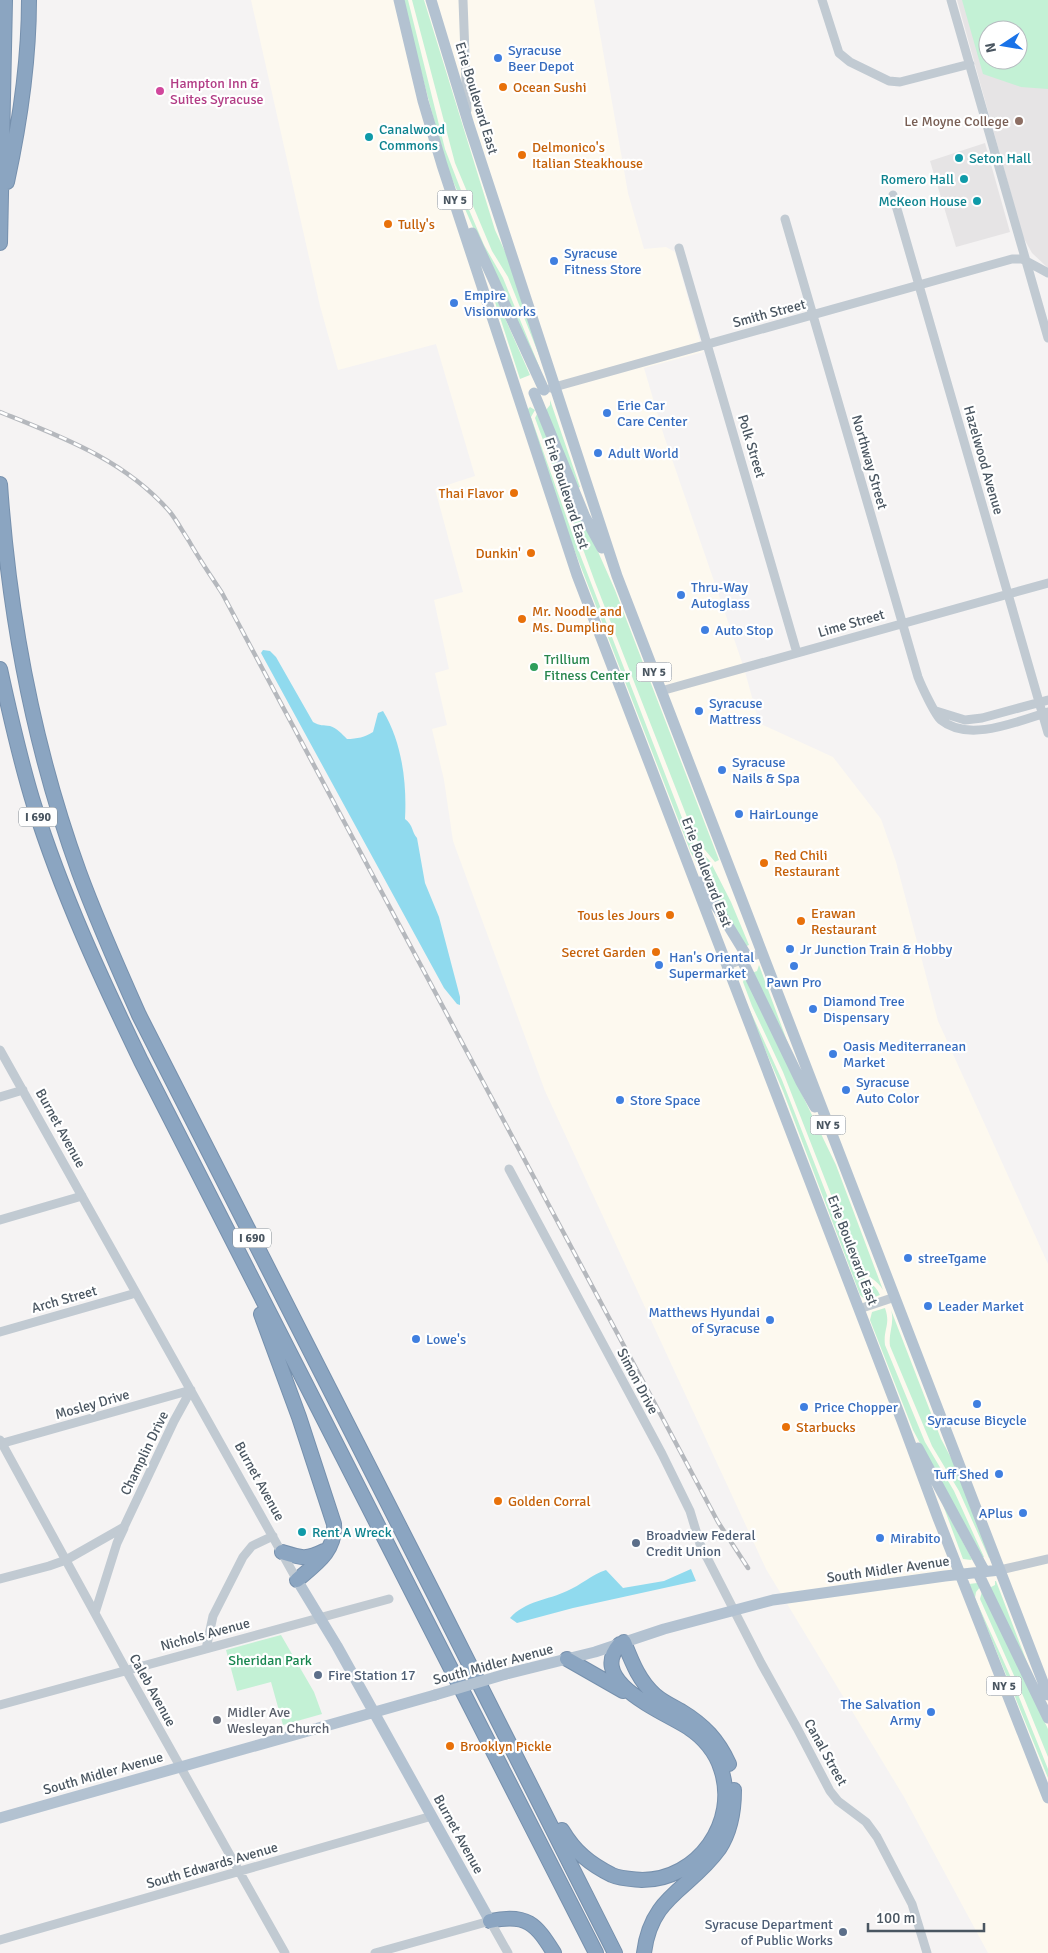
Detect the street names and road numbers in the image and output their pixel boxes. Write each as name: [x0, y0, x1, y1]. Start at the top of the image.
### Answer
street label: Erie Boulevard East: [451, 40, 502, 156]
road number: NY 5: [438, 190, 472, 210]
street label: Smith Street: [731, 296, 808, 331]
street label: Hazelwood Avenue: [960, 404, 1007, 516]
street label: Polk Street: [734, 412, 769, 480]
street label: Northway Street: [848, 413, 891, 511]
street label: Erie Boulevard East: [540, 435, 593, 551]
street label: Lime Street: [816, 606, 887, 641]
road number: NY 5: [636, 662, 672, 682]
road number: I 690: [19, 808, 57, 826]
street label: Erie Boulevard East: [678, 815, 735, 930]
street label: Burnet Avenue: [32, 1086, 89, 1171]
road number: NY 5: [810, 1116, 846, 1134]
street label: Erie Boulevard East: [824, 1193, 881, 1308]
road number: I 690: [233, 1228, 271, 1248]
street label: Arch Street: [29, 1282, 99, 1317]
street label: Simon Drive: [613, 1345, 662, 1417]
street label: Mosley Drive: [53, 1386, 131, 1423]
street label: Champlin Drive: [117, 1408, 172, 1498]
street label: Burnet Avenue: [231, 1439, 288, 1524]
street label: South Midler Avenue: [826, 1552, 951, 1587]
street label: Nichols Avenue: [159, 1614, 252, 1655]
street label: South Midler Avenue: [431, 1640, 555, 1689]
street label: Caleb Avenue: [126, 1651, 180, 1730]
road number: NY 5: [986, 1676, 1022, 1695]
street label: Canal Street: [800, 1716, 851, 1789]
street label: South Midler Avenue: [41, 1748, 165, 1799]
street label: Burnet Avenue: [430, 1792, 487, 1877]
street label: South Edwards Avenue: [144, 1839, 280, 1892]

